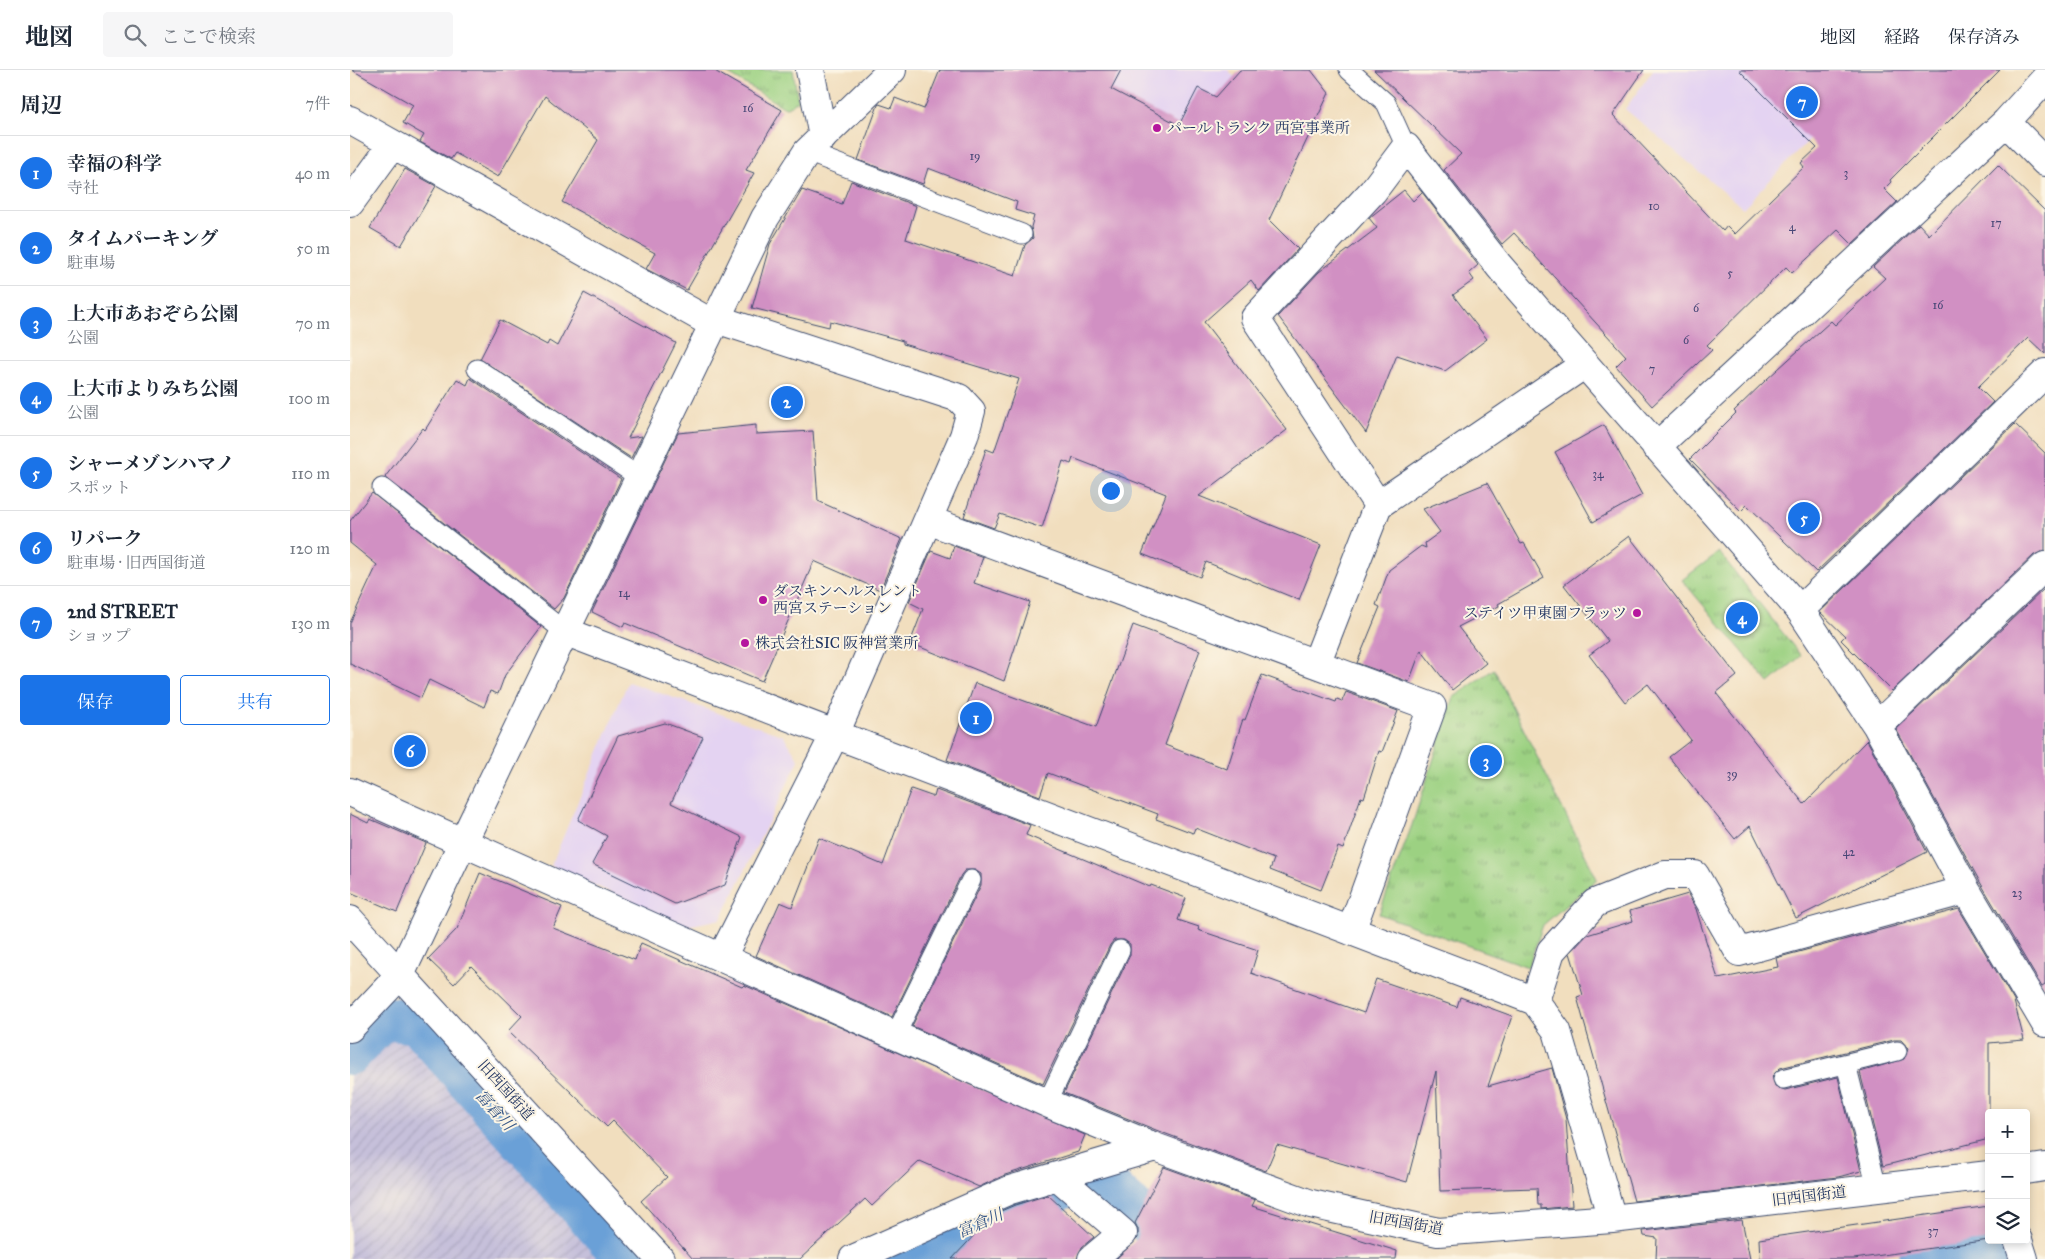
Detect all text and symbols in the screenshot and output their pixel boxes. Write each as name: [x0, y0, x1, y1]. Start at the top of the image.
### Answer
search box: [103, 12, 453, 57]
icon: search: [121, 21, 149, 49]
text: 地図: [25, 22, 73, 52]
text: ここで検索: [161, 25, 256, 48]
text: 地図: [1820, 26, 1856, 48]
text: 経路: [1884, 26, 1920, 48]
text: 保存済み: [1948, 26, 2020, 48]
pin: 7: [1786, 83, 1818, 121]
text: 周辺: [20, 92, 62, 118]
text: 7件: [305, 94, 330, 113]
house number: 16: [743, 101, 754, 115]
place label: パールトランク 西宮事業所: [1167, 119, 1350, 137]
marker: パールトランク 西宮事業所: [1151, 122, 1163, 134]
house number: 19: [969, 149, 981, 163]
text: 幸福の科学: [67, 152, 162, 175]
text: 1: [33, 164, 39, 183]
text: 40 m: [295, 164, 330, 183]
house number: 3: [1844, 166, 1849, 180]
text: 寺社: [67, 178, 99, 197]
house number: 10: [1648, 199, 1660, 213]
house number: 17: [1990, 216, 2002, 230]
house number: 4: [1789, 220, 1796, 234]
text: タイムパーキング: [67, 227, 218, 250]
text: 2: [32, 239, 40, 258]
text: 50 m: [296, 239, 330, 258]
text: 駐車場: [67, 253, 115, 272]
house number: 5: [1727, 266, 1733, 280]
house number: 16: [1933, 298, 1944, 312]
house number: 6: [1693, 301, 1700, 315]
text: 上大市あおぞら公園: [67, 302, 238, 325]
text: 3: [33, 314, 39, 333]
text: 70 m: [295, 314, 330, 333]
text: 公園: [67, 328, 99, 347]
house number: 6: [1683, 333, 1690, 347]
house number: 7: [1649, 362, 1655, 376]
text: 上大市よりみち公園: [67, 377, 238, 400]
pin: 2: [771, 383, 803, 421]
text: 4: [32, 389, 40, 408]
text: 100 m: [288, 389, 330, 408]
text: 公園: [67, 403, 99, 422]
text: シャーメゾンハマノ: [67, 452, 234, 475]
text: 5: [32, 464, 40, 483]
text: 110 m: [291, 464, 330, 483]
house number: 34: [1592, 467, 1604, 481]
text: スポット: [67, 478, 131, 497]
your location: [1098, 478, 1124, 504]
pin: 5: [1788, 499, 1820, 537]
text: リパーク: [67, 527, 142, 550]
text: 6: [32, 539, 40, 558]
text: 120 m: [290, 539, 330, 558]
text: 駐車場 · 旧西国街道: [67, 553, 205, 572]
place label: ダスキンヘルスレント 西宮ステーション: [773, 582, 922, 617]
house number: 14: [618, 586, 630, 600]
marker: ダスキンヘルスレント 西宮ステーション: [757, 594, 769, 606]
pin: 4: [1726, 599, 1758, 637]
text: 2nd STREET: [67, 600, 178, 623]
place label: ステイツ甲東園フラッツ: [1464, 604, 1627, 622]
marker: ステイツ甲東園フラッツ: [1631, 607, 1643, 619]
text: 7: [32, 614, 40, 633]
text: 130 m: [291, 614, 330, 633]
text: ショップ: [67, 626, 131, 645]
place label: 株式会社SIC 阪神営業所: [755, 634, 918, 652]
marker: 株式会社SIC 阪神営業所: [739, 637, 751, 649]
button: 保存: [20, 675, 170, 725]
button: 共有: [180, 675, 330, 725]
pin: 1: [960, 699, 992, 737]
pin: 6: [394, 732, 426, 770]
pin: 3: [1470, 742, 1502, 780]
house number: 39: [1726, 767, 1738, 781]
house number: 42: [1843, 845, 1855, 859]
house number: 23: [2012, 886, 2023, 900]
street label: 旧西国街道: [474, 1056, 538, 1124]
water label: 富倉川: [472, 1086, 519, 1136]
map controls: [1985, 1109, 2030, 1244]
button: +: [1985, 1109, 2030, 1154]
button: −: [1985, 1154, 2030, 1199]
street label: 旧西国街道: [1771, 1182, 1847, 1210]
button: layers: [1985, 1199, 2030, 1244]
water label: 富倉川: [954, 1204, 1008, 1241]
street label: 旧西国街道: [1367, 1208, 1445, 1238]
house number: 37: [1927, 1224, 1939, 1238]

